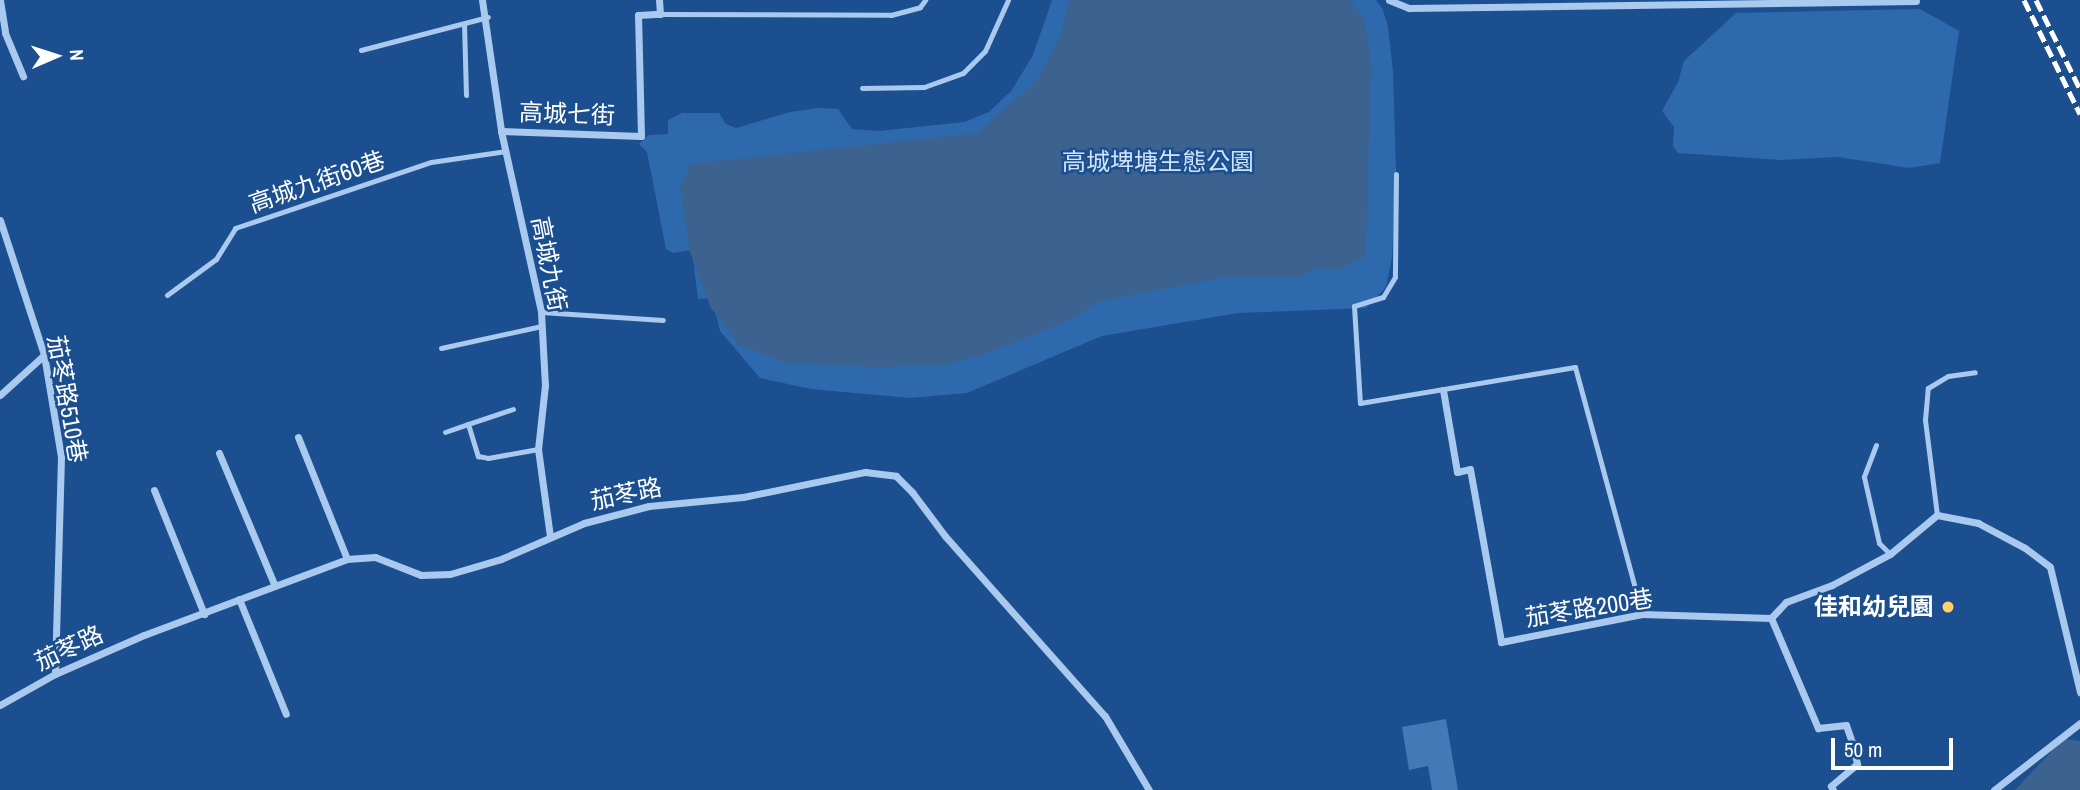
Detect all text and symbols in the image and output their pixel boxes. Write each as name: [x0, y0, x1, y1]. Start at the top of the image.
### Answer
north arrow: [21, 21, 91, 91]
text: N: [64, 49, 90, 61]
street label: 高城七街: [519, 98, 615, 130]
street label: 高城九街60巷: [245, 145, 389, 219]
park label: 高城埤塘生態公園: [1062, 148, 1254, 176]
street label: 高城九街: [526, 214, 572, 314]
street label: 茄苳路510巷: [42, 333, 92, 465]
street label: 茄苳路: [588, 472, 664, 516]
street label: 茄苳路200巷: [1523, 584, 1655, 632]
place label: 佳和幼兒園: [1814, 593, 1934, 621]
marker: 佳和幼兒園: [1940, 599, 1956, 615]
street label: 茄苳路: [30, 620, 108, 676]
scale bar: [1835, 724, 1958, 768]
text: 50 m: [1844, 735, 1882, 764]

